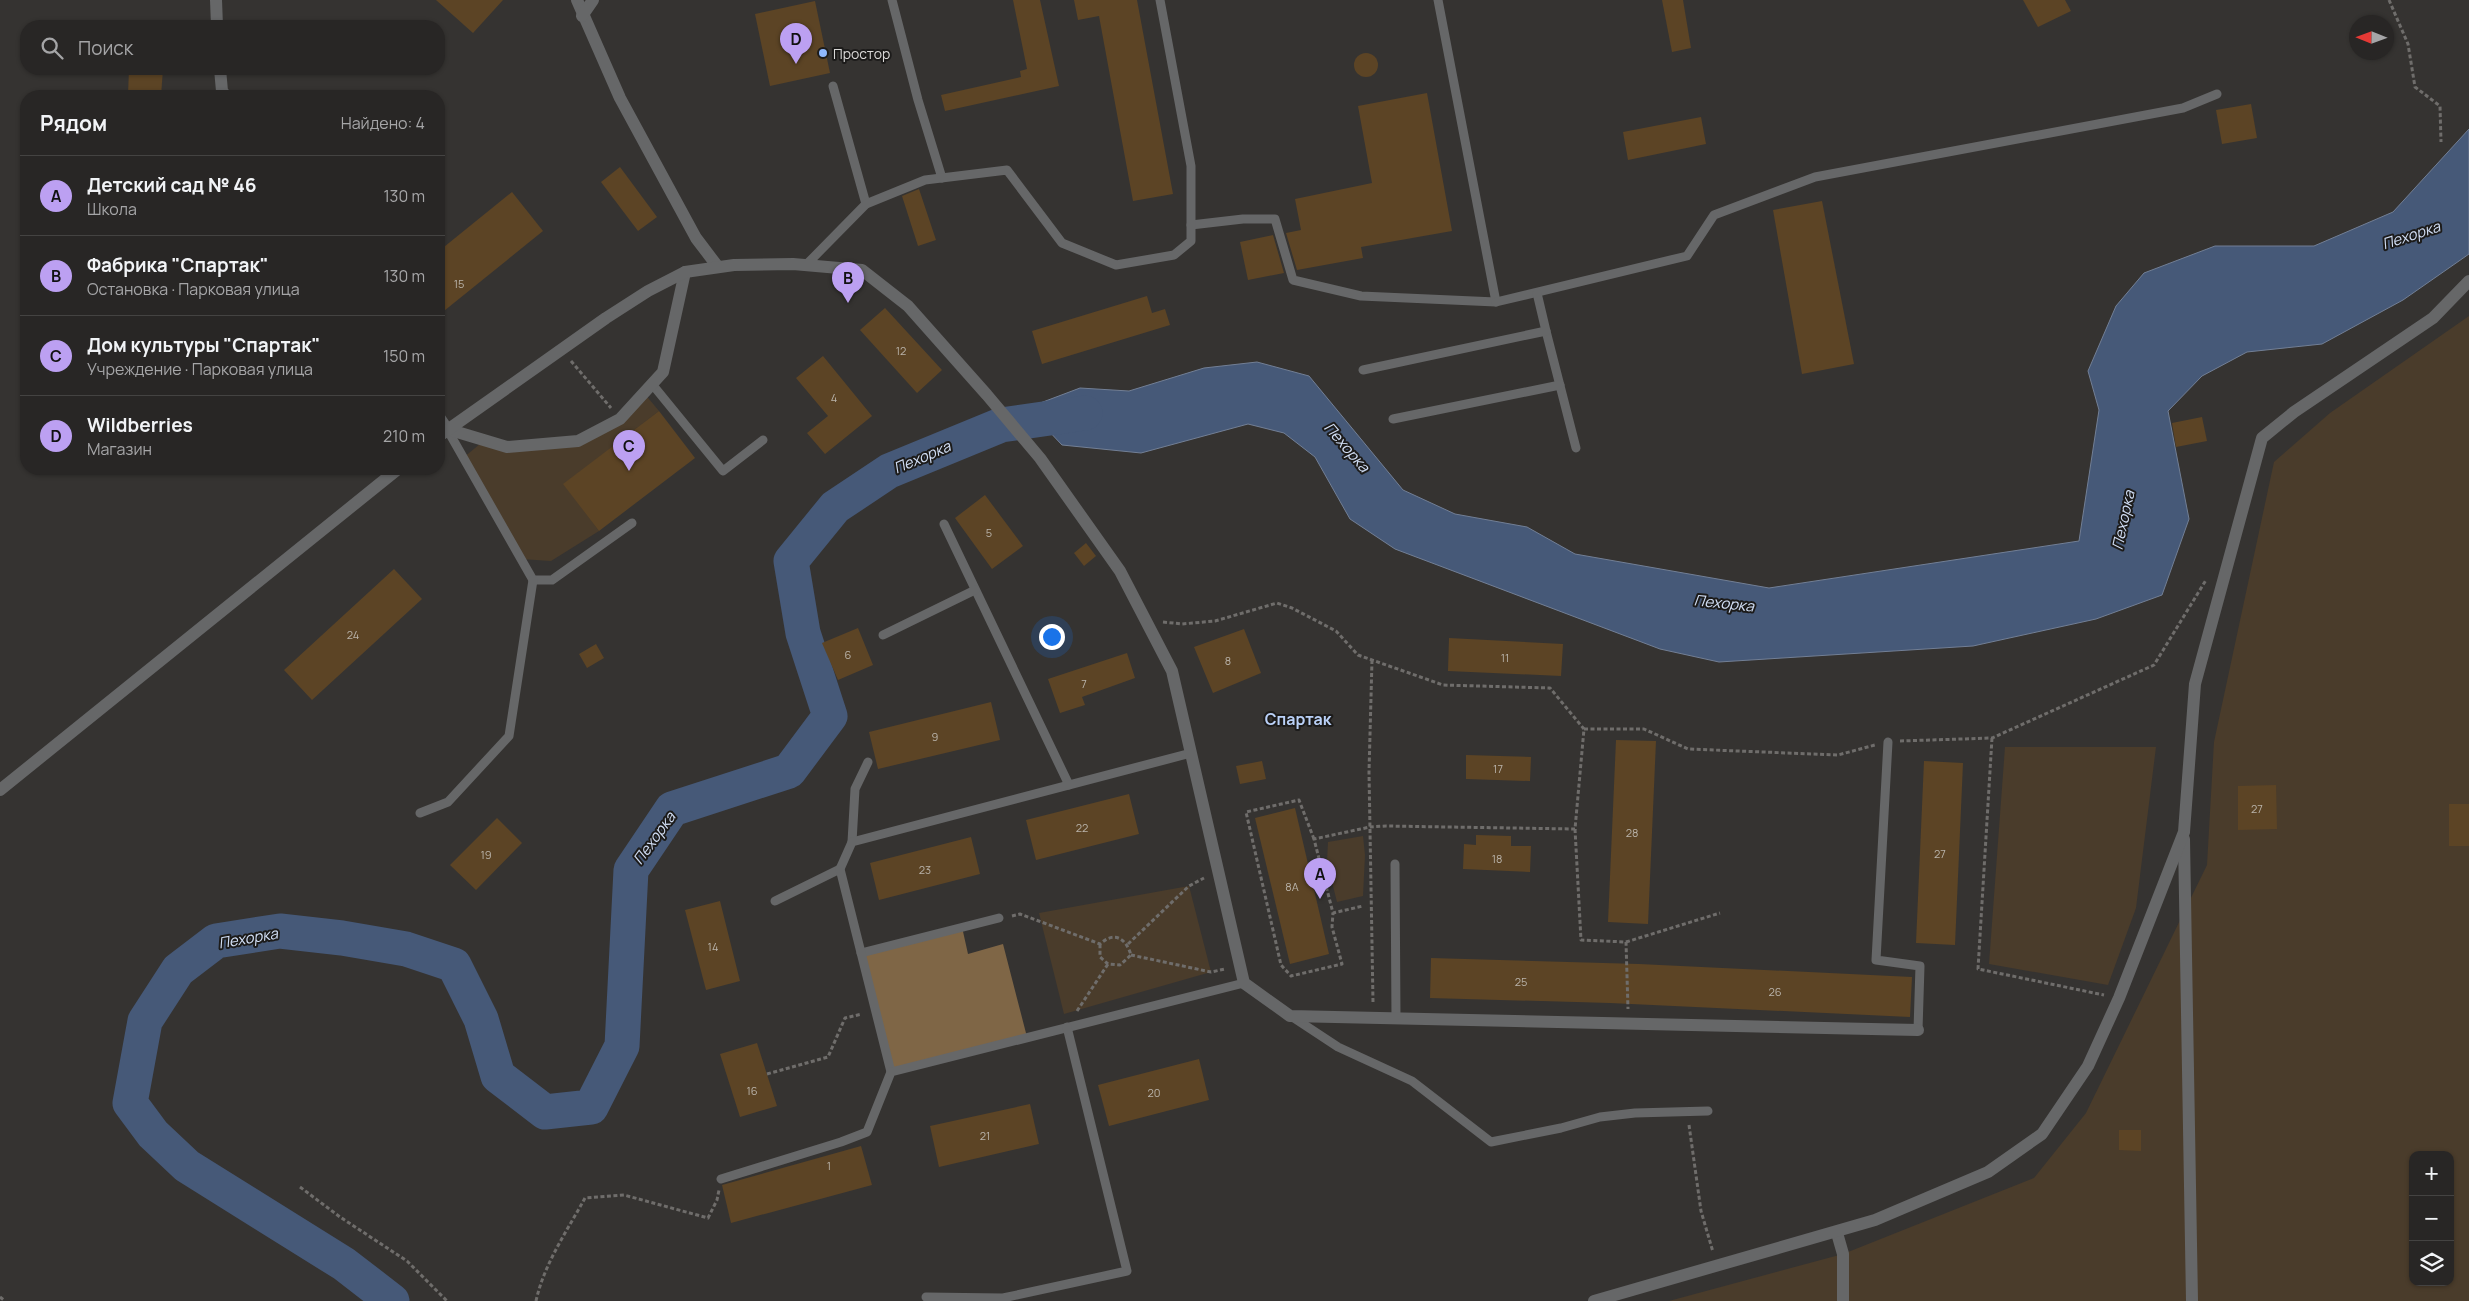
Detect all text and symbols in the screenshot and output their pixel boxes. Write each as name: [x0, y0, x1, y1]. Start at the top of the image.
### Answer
north arrow: [2349, 15, 2394, 60]
search box: [20, 20, 445, 75]
pin: D: [780, 23, 812, 64]
icon: search: [38, 34, 66, 62]
text: Поиск: [78, 35, 133, 61]
place label: Простор: [833, 44, 890, 63]
marker: Простор: [817, 47, 829, 59]
text: Рядом: [40, 109, 107, 137]
text: Найдено: 4: [341, 112, 425, 134]
text: Детский сад № 46: [87, 172, 257, 198]
text: A: [51, 185, 61, 207]
text: 130 m: [383, 185, 425, 207]
text: Школа: [87, 198, 137, 220]
water label: Пехорка: [2379, 216, 2443, 254]
text: Фабрика "Спартак": [87, 252, 269, 278]
pin: B: [832, 262, 864, 303]
text: B: [51, 265, 61, 287]
text: 130 m: [383, 265, 425, 287]
house number: 15: [454, 276, 464, 291]
text: Остановка · Парковая улица: [87, 278, 300, 300]
text: Дом культуры "Спартак": [87, 332, 320, 358]
house number: 12: [896, 343, 906, 358]
text: C: [50, 345, 62, 367]
text: 150 m: [383, 345, 425, 367]
text: Учреждение · Парковая улица: [87, 358, 313, 380]
house number: 4: [831, 390, 837, 405]
text: Wildberries: [87, 412, 193, 438]
water label: Пехорка: [1319, 417, 1375, 477]
text: D: [50, 425, 62, 447]
text: 210 m: [383, 425, 425, 447]
pin: C: [613, 430, 645, 471]
water label: Пехорка: [890, 435, 954, 478]
text: Магазин: [87, 438, 152, 460]
water label: Пехорка: [2106, 488, 2140, 552]
house number: 5: [986, 525, 992, 540]
water label: Пехорка: [1693, 589, 1756, 617]
your location: [1039, 624, 1065, 650]
house number: 24: [347, 627, 359, 642]
house number: 6: [845, 647, 852, 662]
house number: 11: [1501, 650, 1509, 665]
house number: 8: [1225, 653, 1231, 668]
house number: 7: [1081, 676, 1087, 691]
district label: Спартак: [1265, 708, 1332, 730]
house number: 9: [932, 729, 939, 744]
house number: 17: [1493, 761, 1503, 776]
house number: 27: [2251, 801, 2263, 816]
water label: Пехорка: [628, 807, 681, 868]
house number: 22: [1076, 820, 1088, 835]
house number: 28: [1626, 825, 1638, 840]
house number: 27: [1934, 846, 1946, 861]
house number: 19: [480, 847, 492, 862]
house number: 18: [1492, 851, 1502, 866]
pin: A: [1304, 858, 1336, 899]
house number: 23: [919, 862, 931, 877]
house number: 8А: [1285, 879, 1299, 894]
water label: Пехорка: [217, 922, 280, 954]
house number: 14: [708, 939, 718, 954]
house number: 25: [1515, 974, 1527, 989]
house number: 26: [1768, 984, 1782, 999]
house number: 16: [746, 1083, 758, 1098]
house number: 20: [1148, 1085, 1160, 1100]
house number: 21: [980, 1128, 990, 1143]
map controls: [2409, 1151, 2454, 1286]
button: +: [2409, 1151, 2454, 1196]
house number: 1: [827, 1158, 831, 1173]
button: −: [2409, 1196, 2454, 1241]
button: layers: [2409, 1241, 2454, 1286]

